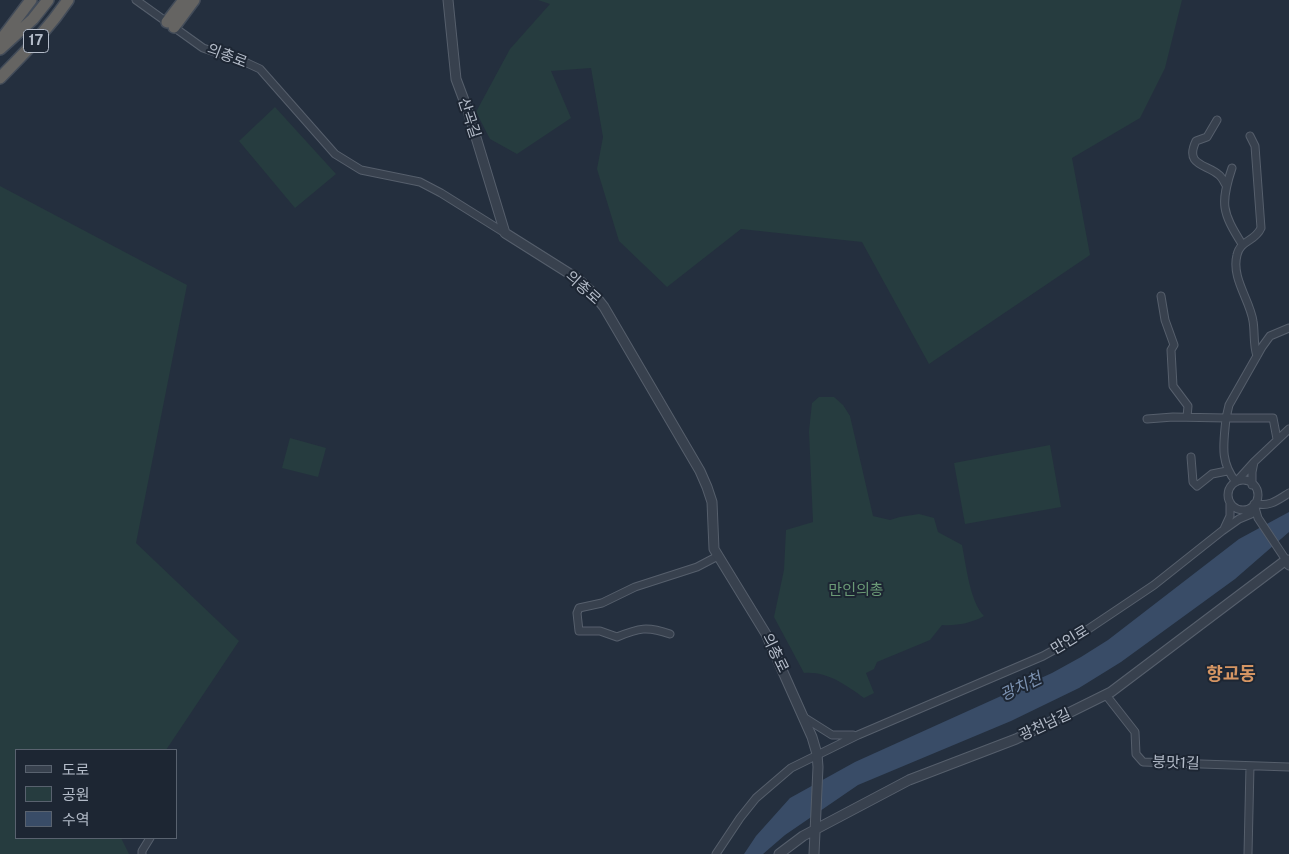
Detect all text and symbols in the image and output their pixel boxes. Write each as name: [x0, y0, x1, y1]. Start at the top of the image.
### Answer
road number: 17: [24, 29, 48, 52]
street label: 의총로: [204, 40, 250, 72]
street label: 산곡길: [454, 96, 484, 140]
street label: 의총로: [562, 267, 604, 309]
park label: 만인의총: [828, 581, 884, 599]
street label: 만인로: [1048, 622, 1092, 658]
street label: 의총로: [758, 630, 792, 676]
district label: 향교동: [1206, 663, 1256, 685]
water label: 광치천: [997, 669, 1045, 705]
street label: 광천남길: [1016, 705, 1074, 745]
legend: [15, 749, 178, 839]
street label: 붕맛1길: [1152, 753, 1200, 773]
text: 도로: [62, 761, 90, 778]
text: 공원: [62, 786, 90, 803]
text: 수역: [62, 811, 90, 828]

